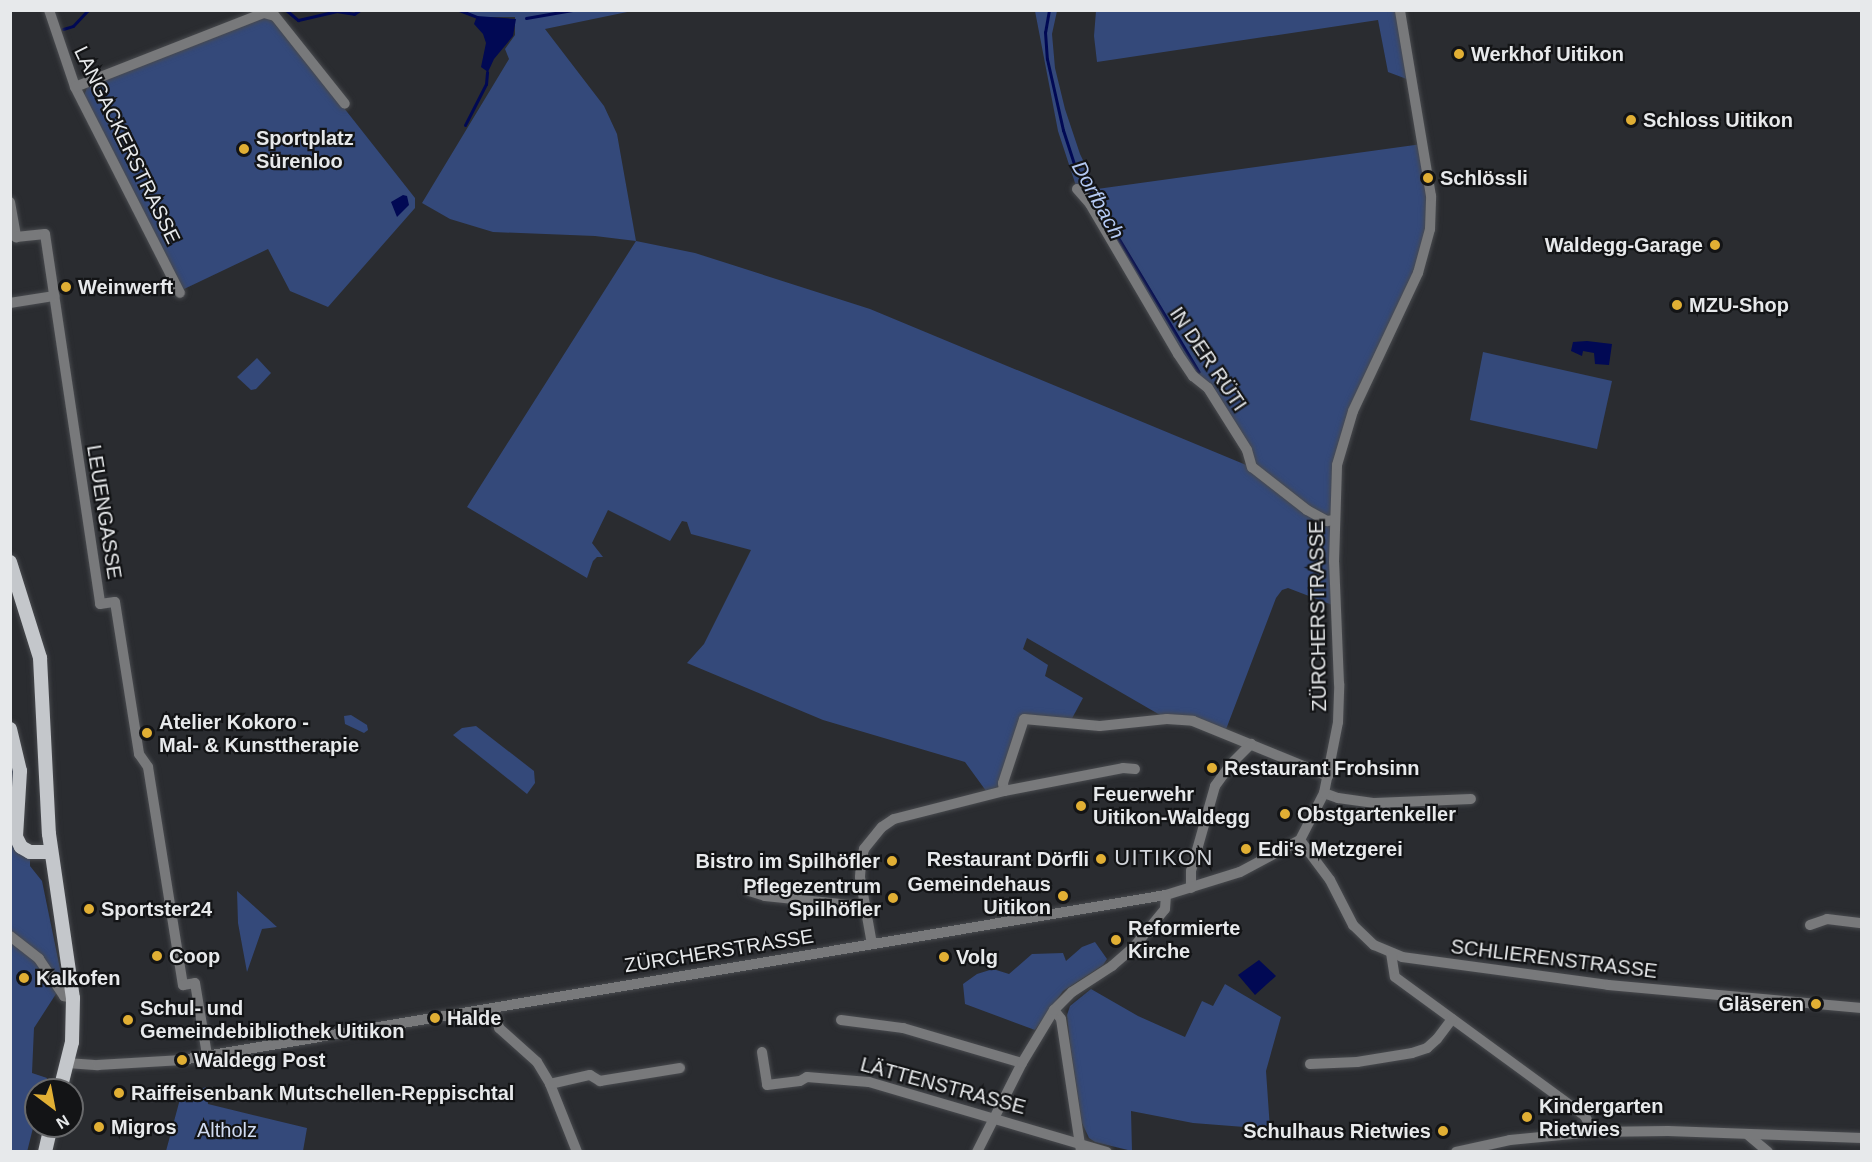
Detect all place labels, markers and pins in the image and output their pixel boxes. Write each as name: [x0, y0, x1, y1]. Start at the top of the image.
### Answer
place label: Werkhof Uitikon: [1471, 42, 1624, 66]
marker: Werkhof Uitikon: [1452, 47, 1466, 61]
place label: Schloss Uitikon: [1643, 108, 1793, 132]
marker: Schloss Uitikon: [1624, 113, 1638, 127]
place label: Sportplatz Sürenloo: [256, 126, 354, 173]
marker: Sportplatz Sürenloo: [237, 142, 251, 156]
place label: Schlössli: [1440, 166, 1528, 190]
marker: Schlössli: [1421, 171, 1435, 185]
place label: Waldegg-Garage: [1545, 233, 1703, 257]
marker: Waldegg-Garage: [1708, 238, 1722, 252]
place label: Weinwerft: [78, 275, 173, 299]
marker: Weinwerft: [59, 280, 73, 294]
place label: MZU-Shop: [1689, 293, 1789, 317]
marker: MZU-Shop: [1670, 298, 1684, 312]
place label: Atelier Kokoro - Mal- & Kunsttherapie: [159, 710, 359, 757]
marker: Atelier Kokoro - Mal- & Kunsttherapie: [140, 726, 154, 740]
place label: Restaurant Frohsinn: [1224, 756, 1420, 780]
marker: Restaurant Frohsinn: [1205, 761, 1219, 775]
place label: Feuerwehr Uitikon-Waldegg: [1093, 783, 1250, 830]
marker: Feuerwehr Uitikon-Waldegg: [1074, 799, 1088, 813]
place label: Obstgartenkeller: [1297, 802, 1456, 826]
marker: Obstgartenkeller: [1278, 807, 1292, 821]
place label: Edi's Metzgerei: [1258, 837, 1403, 861]
marker: Edi's Metzgerei: [1239, 842, 1253, 856]
place label: Restaurant Dörfli: [927, 847, 1089, 871]
place label: Bistro im Spilhöfler: [696, 849, 880, 873]
marker: Restaurant Dörfli: [1094, 852, 1108, 866]
marker: Bistro im Spilhöfler: [885, 854, 899, 868]
place label: Gemeindehaus Uitikon: [908, 873, 1051, 920]
place label: Pflegezentrum Spilhöfler: [743, 874, 881, 921]
marker: Gemeindehaus Uitikon: [1056, 889, 1070, 903]
marker: Pflegezentrum Spilhöfler: [886, 891, 900, 905]
place label: Sportster24: [101, 897, 212, 921]
marker: Sportster24: [82, 902, 96, 916]
place label: Reformierte Kirche: [1128, 916, 1240, 963]
marker: Reformierte Kirche: [1109, 933, 1123, 947]
place label: Coop: [169, 944, 220, 968]
place label: Volg: [956, 945, 998, 969]
marker: Coop: [150, 949, 164, 963]
marker: Volg: [937, 950, 951, 964]
place label: Kalkofen: [36, 966, 120, 990]
marker: Kalkofen: [17, 971, 31, 985]
place label: Gläseren: [1718, 992, 1804, 1016]
place label: Schul- und Gemeindebibliothek Uitikon: [140, 996, 404, 1043]
marker: Gläseren: [1809, 997, 1823, 1011]
place label: Halde: [447, 1006, 501, 1030]
marker: Halde: [428, 1011, 442, 1025]
marker: Schul- und Gemeindebibliothek Uitikon: [121, 1013, 135, 1027]
place label: Waldegg Post: [194, 1048, 325, 1072]
marker: Waldegg Post: [175, 1053, 189, 1067]
place label: Raiffeisenbank Mutschellen-Reppischtal: [131, 1081, 514, 1105]
marker: Raiffeisenbank Mutschellen-Reppischtal: [112, 1086, 126, 1100]
place label: Kindergarten Rietwies: [1539, 1094, 1663, 1141]
marker: Kindergarten Rietwies: [1520, 1110, 1534, 1124]
place label: Migros: [111, 1115, 177, 1139]
place label: Schulhaus Rietwies: [1243, 1119, 1431, 1143]
marker: Migros: [92, 1120, 106, 1134]
marker: Schulhaus Rietwies: [1436, 1124, 1450, 1138]

